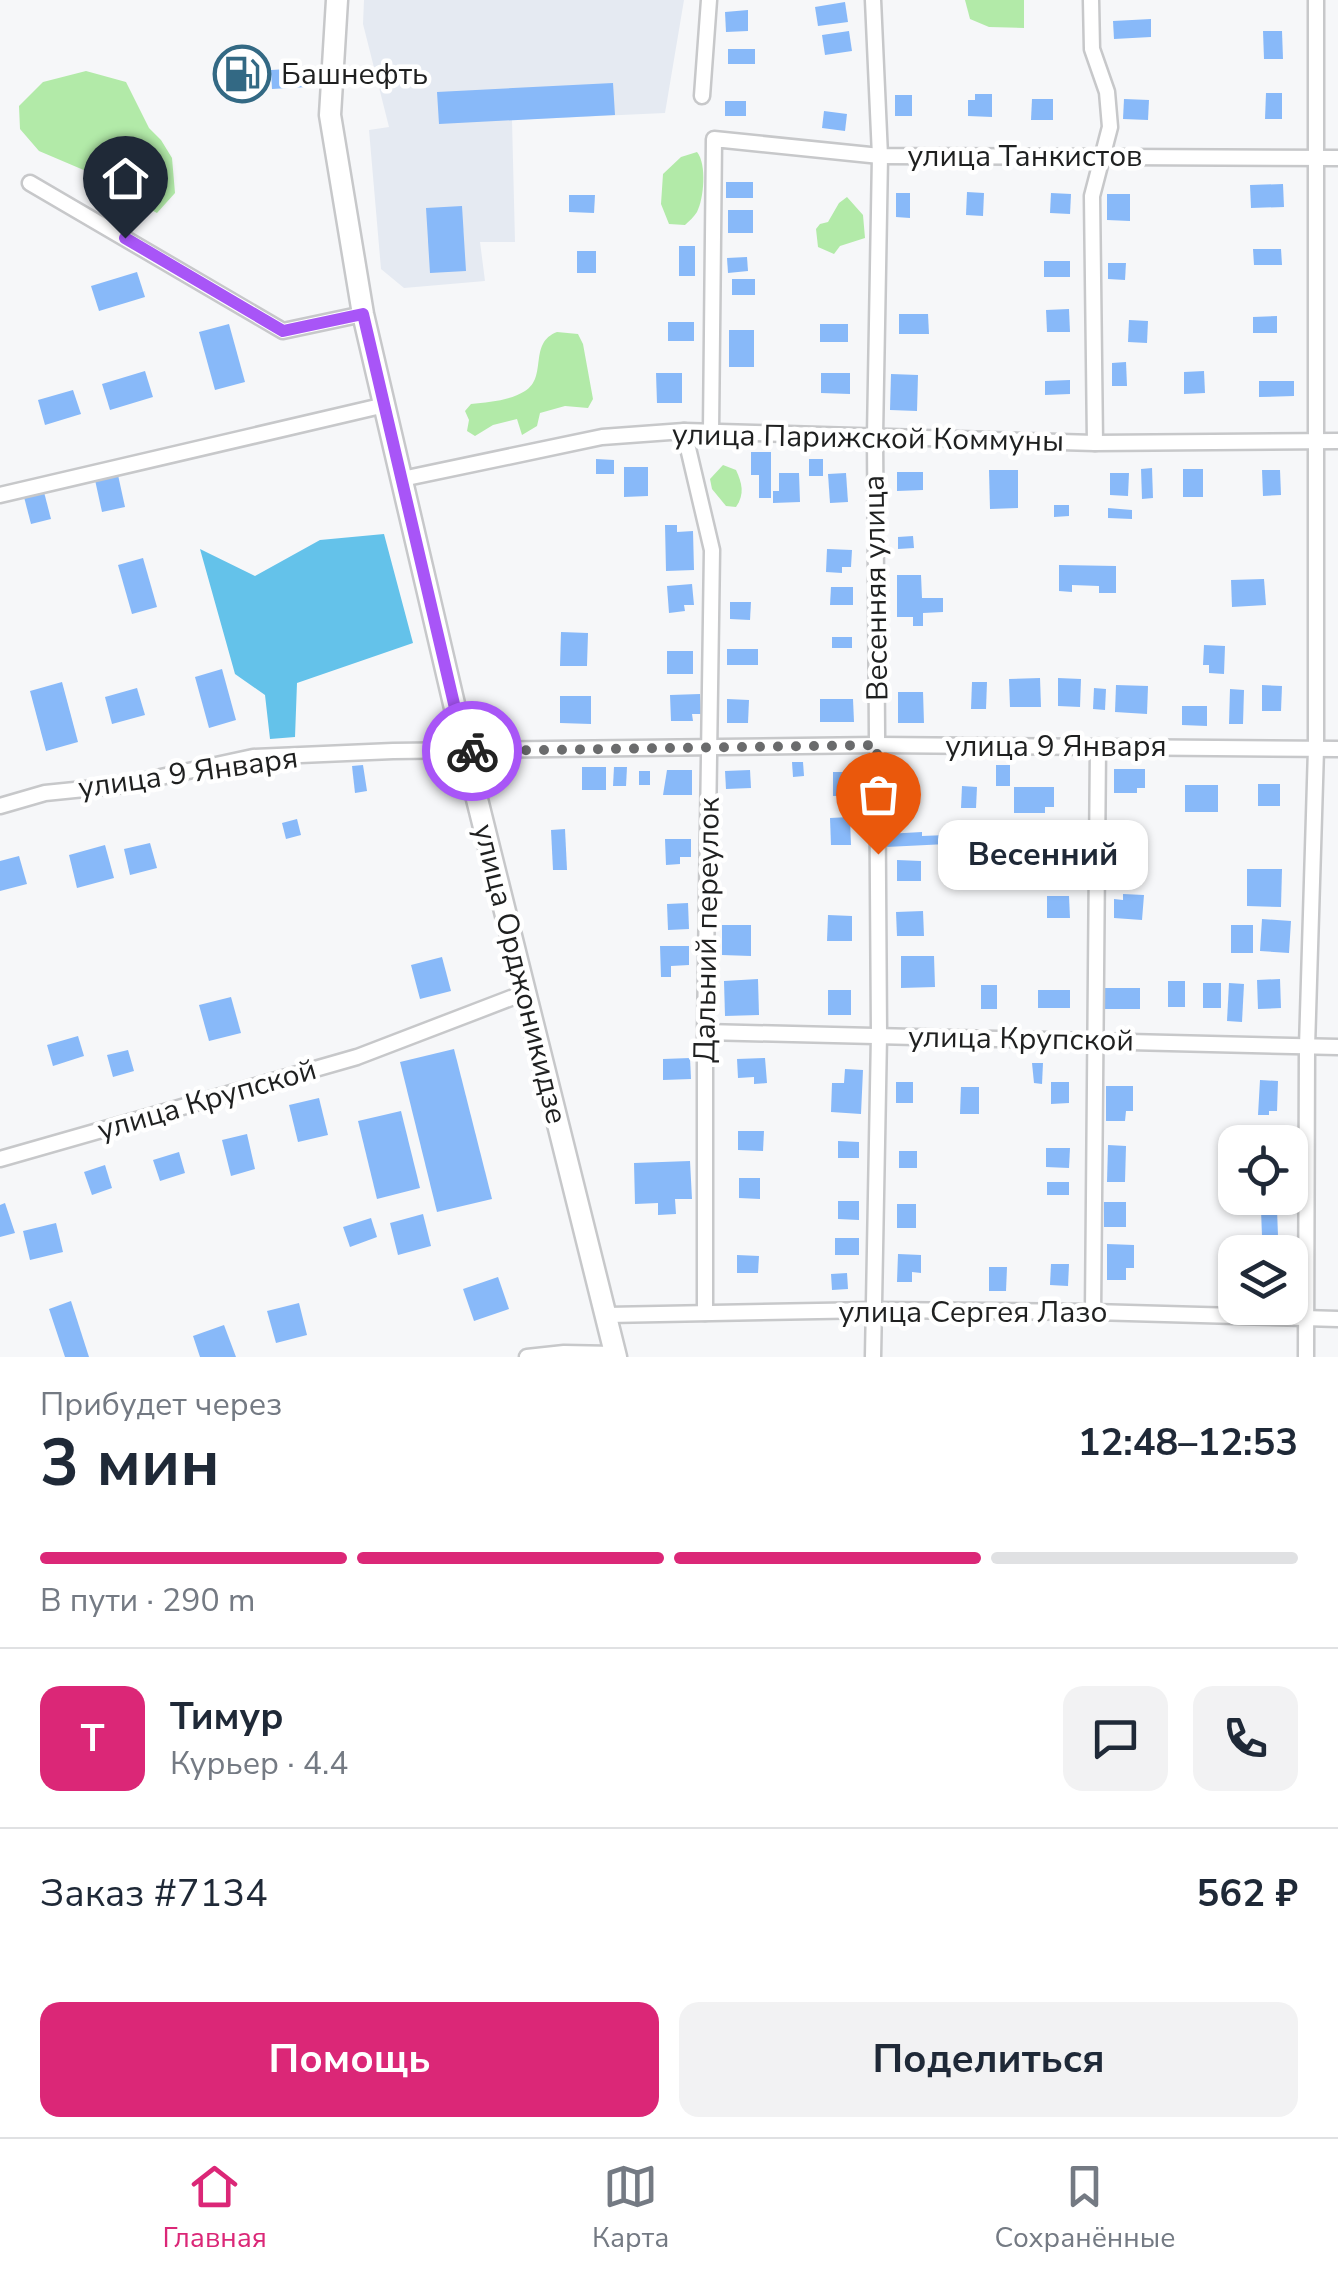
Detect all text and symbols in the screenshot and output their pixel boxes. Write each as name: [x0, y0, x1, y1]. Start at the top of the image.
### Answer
fuel station icon: Башнефть: [212, 44, 272, 104]
place label: Башнефть: [281, 54, 428, 95]
pin: [83, 136, 168, 239]
street label: улица Танкистов: [907, 136, 1143, 177]
icon: home: [98, 151, 153, 206]
street label: улица Парижской Коммуны: [672, 414, 1064, 462]
street label: Весенняя улица: [854, 475, 898, 701]
courier: [422, 701, 522, 801]
icon: bike: [445, 724, 500, 779]
street label: улица 9 Января: [945, 726, 1167, 767]
street label: улица 9 Января: [76, 737, 300, 809]
pin: [836, 752, 921, 855]
icon: bag: [851, 767, 906, 822]
street label: Дальний переулок: [684, 797, 730, 1063]
callout: Весенний: [938, 819, 1148, 889]
street label: улица Орджоникидзе: [463, 820, 577, 1128]
text: Весенний: [968, 833, 1118, 876]
street label: улица Крупской: [908, 1017, 1134, 1061]
street label: улица Крупской: [93, 1049, 321, 1151]
map controls: [1218, 1125, 1308, 1325]
button: locate: [1218, 1125, 1308, 1215]
button: layers: [1218, 1235, 1308, 1325]
street label: улица Сергея Лазо: [839, 1292, 1107, 1333]
text: Прибудет через: [40, 1383, 282, 1426]
text: 12:48–12:53: [1078, 1417, 1298, 1468]
text: 3 мин: [40, 1419, 220, 1508]
text: В пути · 290 m: [40, 1579, 255, 1622]
button: chat: [1063, 1686, 1168, 1791]
button: phone: [1193, 1686, 1298, 1791]
text: Тимур: [170, 1691, 283, 1742]
text: Т: [81, 1713, 104, 1764]
text: Курьер · 4.4: [170, 1742, 348, 1785]
text: Заказ #7134: [40, 1868, 268, 1919]
text: 562 ₽: [1197, 1868, 1298, 1919]
button: Помощь: [40, 2002, 659, 2117]
button: Поделиться: [679, 2002, 1298, 2117]
tab: Главная: [163, 2159, 267, 2257]
tab: Карта: [592, 2159, 669, 2257]
tab: Сохранённые: [994, 2159, 1175, 2257]

